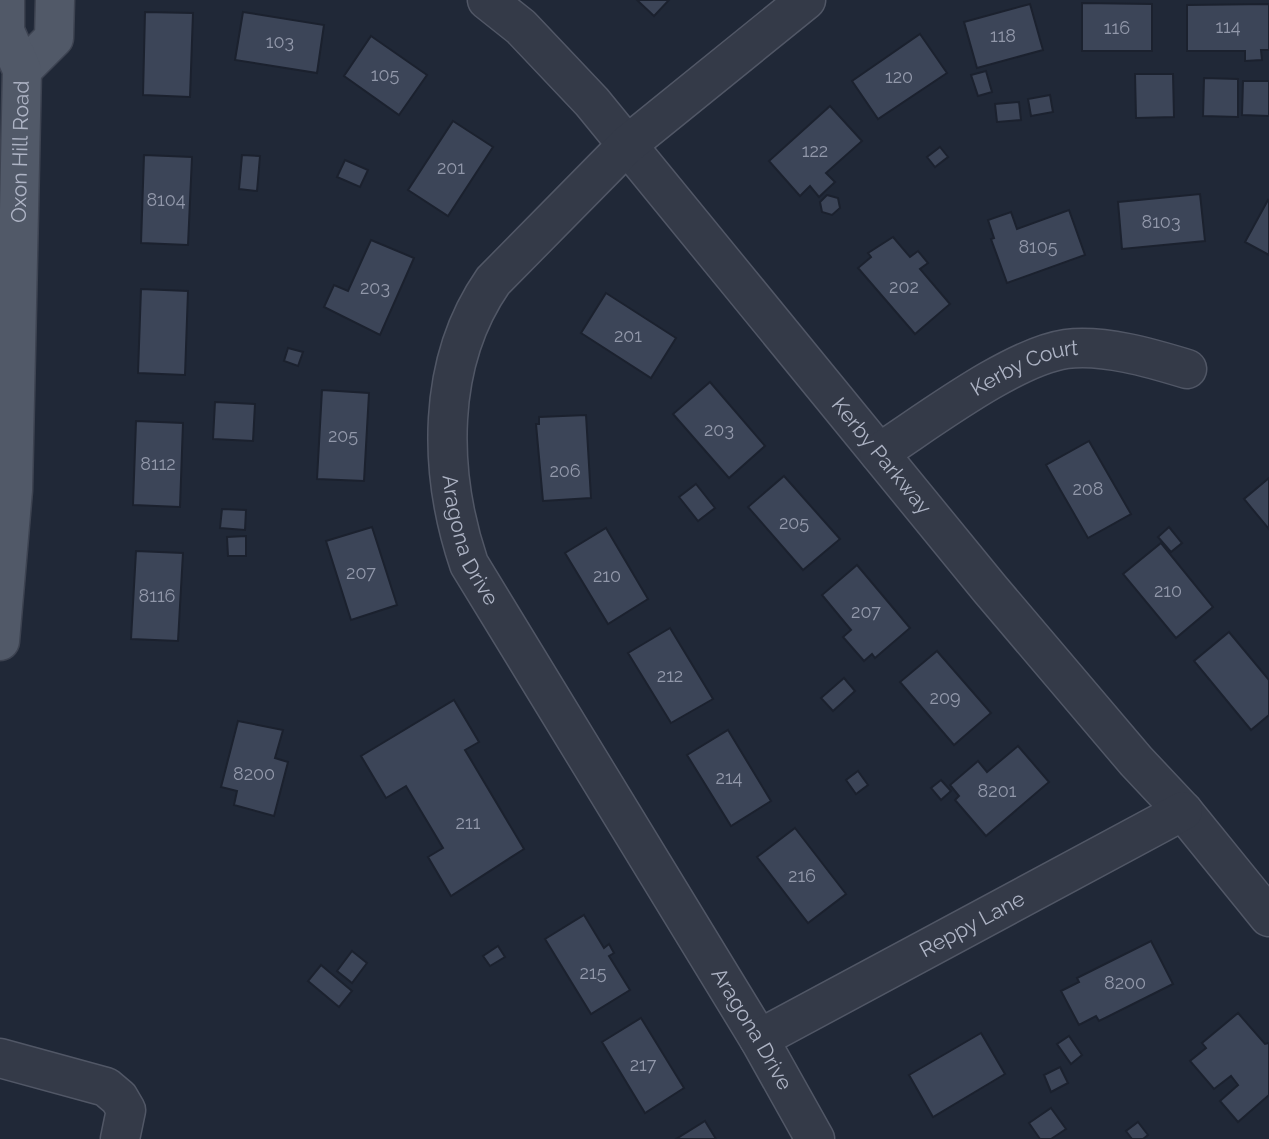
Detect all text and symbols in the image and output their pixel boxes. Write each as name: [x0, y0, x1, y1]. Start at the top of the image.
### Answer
house number: 114: [1215, 16, 1241, 37]
house number: 116: [1104, 17, 1130, 38]
house number: 118: [990, 25, 1016, 46]
house number: 103: [266, 31, 294, 52]
house number: 105: [371, 64, 399, 85]
house number: 120: [885, 66, 913, 87]
street label: Oxon Hill Road: [6, 80, 34, 223]
house number: 122: [802, 140, 828, 161]
house number: 201: [437, 157, 465, 178]
house number: 8104: [146, 189, 186, 210]
house number: 8103: [1141, 211, 1181, 232]
house number: 8105: [1018, 236, 1058, 257]
house number: 202: [889, 276, 919, 297]
house number: 203: [360, 277, 390, 298]
house number: 201: [614, 325, 642, 346]
street label: Kerby Court: [966, 335, 1079, 401]
street label: Kerby Parkway: [827, 392, 937, 519]
house number: 203: [704, 419, 734, 440]
house number: 205: [328, 425, 358, 446]
house number: 8112: [140, 453, 176, 474]
house number: 206: [549, 460, 581, 481]
street label: Aragona Drive: [437, 473, 504, 610]
house number: 208: [1072, 478, 1104, 499]
house number: 205: [779, 512, 809, 533]
house number: 207: [346, 562, 376, 583]
house number: 210: [593, 565, 621, 586]
house number: 210: [1154, 580, 1182, 601]
house number: 8116: [139, 585, 176, 606]
house number: 207: [851, 601, 881, 622]
house number: 212: [657, 665, 683, 686]
house number: 209: [930, 687, 960, 708]
house number: 8200: [233, 763, 275, 784]
house number: 214: [716, 767, 743, 788]
house number: 8201: [978, 780, 1017, 801]
house number: 211: [456, 812, 481, 833]
house number: 216: [788, 865, 816, 886]
street label: Reppy Lane: [915, 886, 1029, 962]
house number: 215: [580, 962, 607, 983]
street label: Aragona Drive: [707, 963, 798, 1094]
house number: 8200: [1104, 972, 1146, 993]
house number: 217: [630, 1054, 657, 1075]

